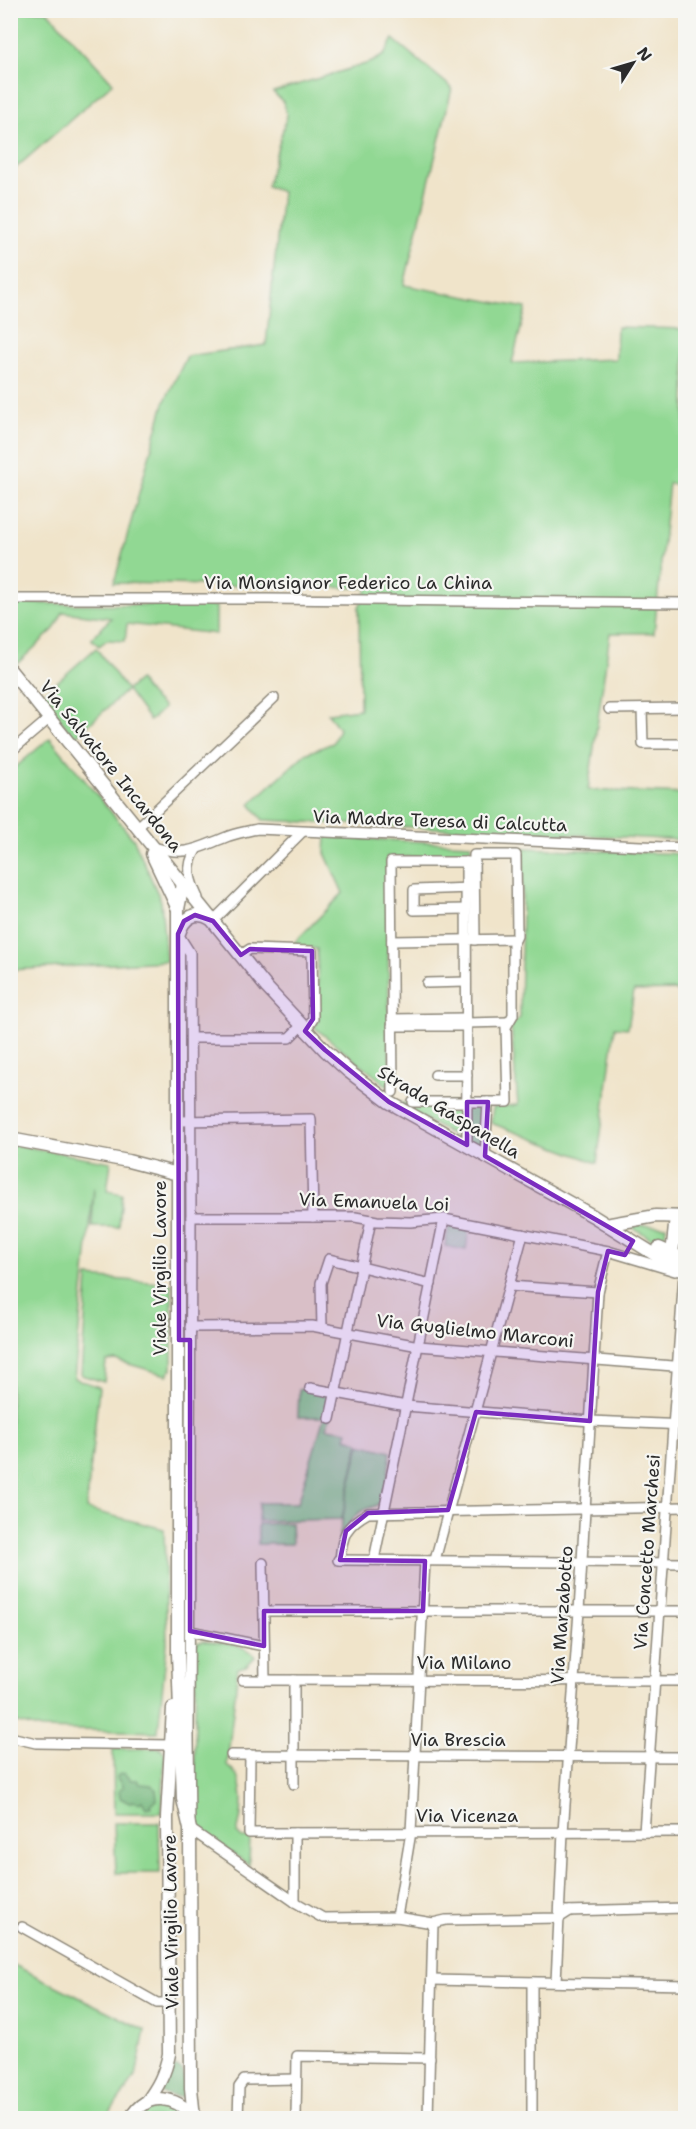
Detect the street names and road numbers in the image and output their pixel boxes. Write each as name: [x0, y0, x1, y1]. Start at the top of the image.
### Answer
street label: Via Monsignor Federico La China: [204, 571, 492, 595]
street label: Via Salvatore Incardona: [34, 675, 188, 857]
street label: Via Madre Teresa di Calcutta: [312, 805, 568, 837]
street label: Strada Gaspanella: [373, 1060, 525, 1164]
street label: Viale Virgilio Lavore: [148, 1180, 172, 1356]
street label: Via Emanuela Loi: [298, 1187, 450, 1217]
street label: Via Guglielmo Marconi: [375, 1309, 575, 1353]
street label: Via Concetto Marchesi: [628, 1453, 666, 1651]
street label: Via Marzabotto: [545, 1545, 579, 1685]
street label: Via Milano: [417, 1651, 511, 1675]
street label: Via Brescia: [410, 1728, 506, 1752]
street label: Via Vicenza: [416, 1804, 518, 1828]
street label: Viale Virgilio Lavore: [157, 1834, 185, 2010]

